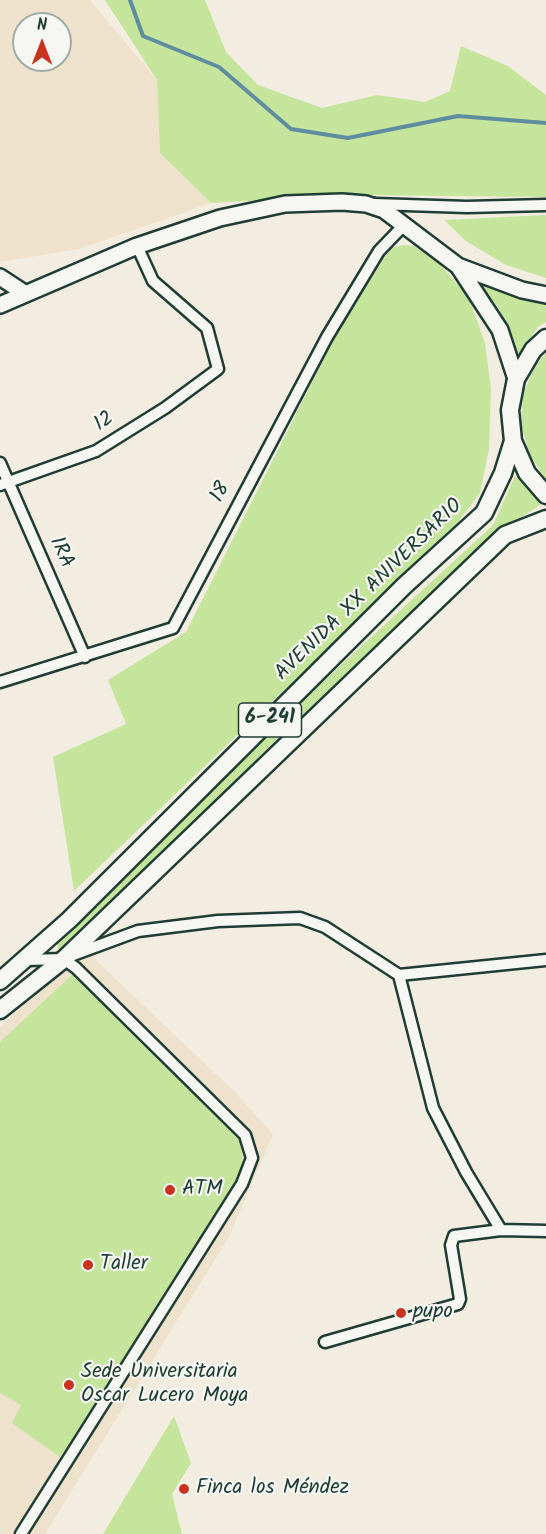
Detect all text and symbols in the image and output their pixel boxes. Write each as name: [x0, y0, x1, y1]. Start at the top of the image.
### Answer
north arrow: [12, 12, 72, 72]
text: N: [37, 13, 47, 38]
street label: 12: [90, 407, 120, 439]
street label: 18: [206, 479, 238, 507]
street label: AVENIDA XX ANIVERSARIO: [271, 495, 469, 687]
street label: 1RA: [42, 533, 78, 573]
road number: 6-241: [238, 703, 302, 737]
place label: ATM: [182, 1177, 223, 1203]
marker: ATM: [163, 1183, 177, 1197]
place label: Taller: [100, 1252, 148, 1278]
marker: Taller: [81, 1258, 95, 1272]
place label: pupo: [413, 1300, 453, 1326]
marker: pupo: [394, 1306, 408, 1320]
place label: Sede Universitaria Oscar Lucero Moya: [81, 1360, 248, 1410]
marker: Sede Universitaria Oscar Lucero Moya: [62, 1378, 76, 1392]
place label: Finca los Méndez: [196, 1476, 349, 1502]
marker: Finca los Méndez: [177, 1482, 191, 1496]

